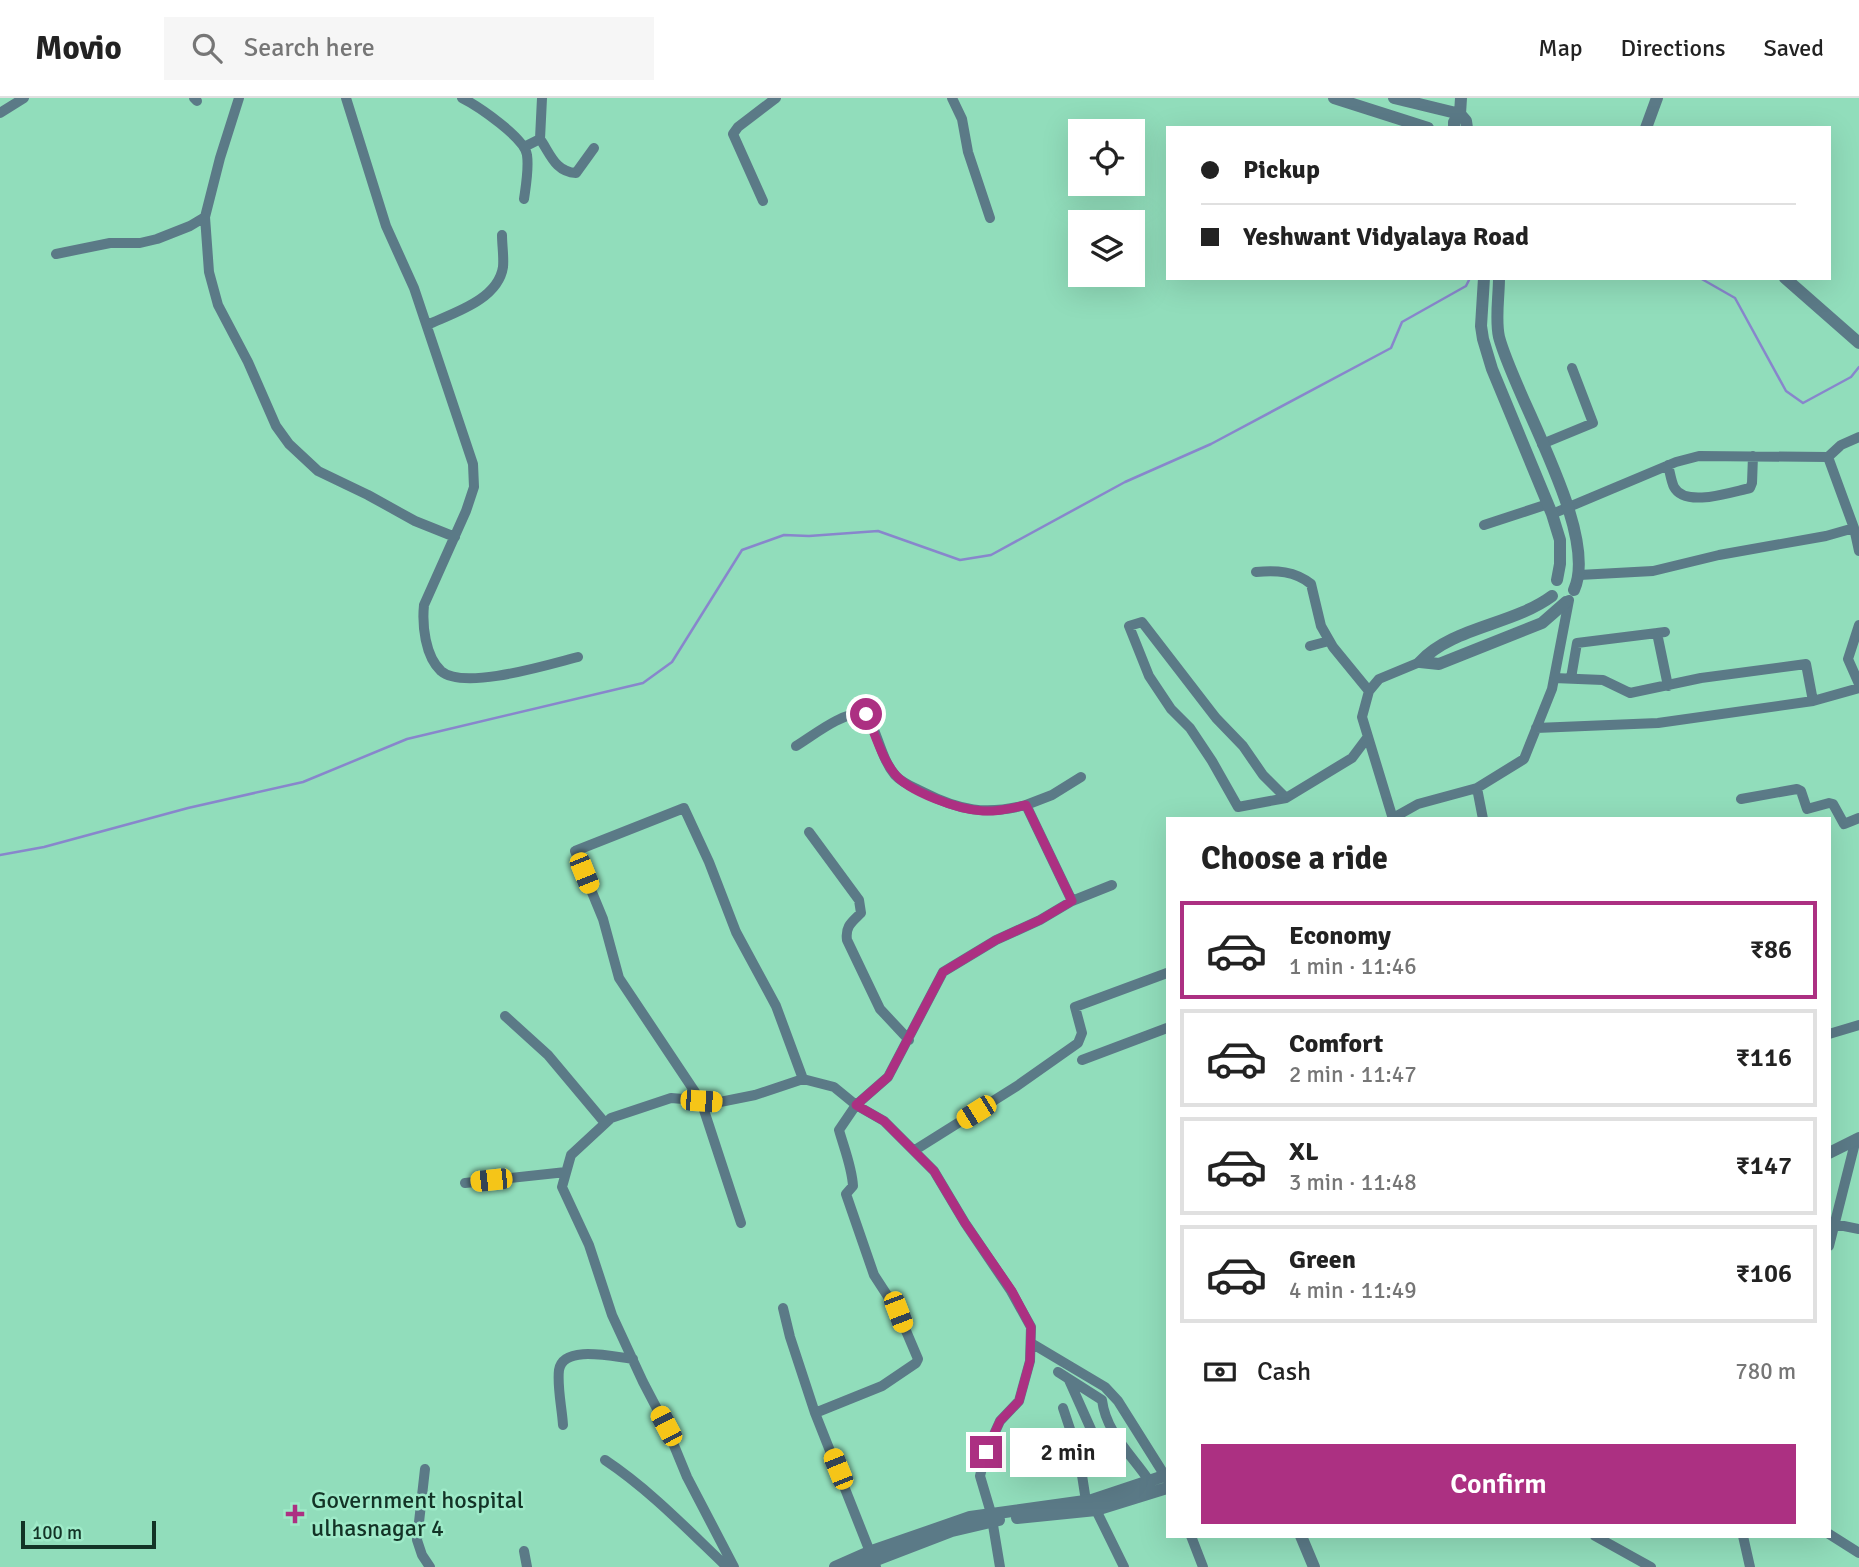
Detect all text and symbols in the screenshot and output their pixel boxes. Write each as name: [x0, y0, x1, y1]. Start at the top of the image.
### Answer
search box: [164, 17, 654, 80]
text: Movio: [35, 28, 122, 69]
icon: search: [188, 29, 226, 67]
text: Search here: [244, 32, 375, 64]
text: Map: [1538, 33, 1583, 63]
text: Directions: [1621, 33, 1726, 63]
text: Saved: [1764, 33, 1824, 63]
map controls: [1068, 119, 1145, 287]
button: locate: [1068, 119, 1145, 196]
text: Pickup: [1243, 154, 1320, 186]
button: layers: [1068, 210, 1145, 287]
text: Yeshwant Vidyalaya Road: [1243, 221, 1529, 253]
route start: [850, 698, 882, 730]
text: Choose a ride: [1201, 839, 1388, 878]
car: [567, 850, 602, 896]
icon: car: [1205, 919, 1268, 982]
text: Economy: [1289, 920, 1391, 952]
text: ₹86: [1750, 934, 1792, 966]
text: 1 min · 11:46: [1289, 952, 1417, 981]
icon: car: [1205, 1027, 1268, 1090]
text: Comfort: [1289, 1028, 1383, 1060]
text: ₹116: [1736, 1042, 1792, 1074]
text: 2 min · 11:47: [1289, 1060, 1417, 1089]
car: [680, 1089, 723, 1113]
car: [953, 1092, 1000, 1132]
icon: car: [1205, 1135, 1268, 1198]
text: XL: [1289, 1136, 1319, 1168]
text: ₹147: [1736, 1150, 1792, 1182]
car: [470, 1167, 513, 1193]
text: 3 min · 11:48: [1289, 1168, 1417, 1197]
icon: car: [1205, 1243, 1268, 1306]
text: Green: [1289, 1244, 1356, 1276]
text: ₹106: [1736, 1258, 1792, 1290]
text: 4 min · 11:49: [1289, 1276, 1417, 1305]
car: [881, 1289, 916, 1335]
icon: cash: [1201, 1353, 1239, 1391]
text: Cash: [1257, 1356, 1311, 1388]
text: 780 m: [1735, 1357, 1796, 1386]
car: [647, 1403, 686, 1449]
callout: 2 min: [1010, 1428, 1126, 1476]
route end: [970, 1436, 1002, 1468]
text: 2 min: [1040, 1438, 1096, 1467]
button: Confirm: [1201, 1444, 1796, 1524]
car: [821, 1446, 856, 1492]
place label: Government hospital ulhasnagar 4: [311, 1485, 524, 1543]
marker: Government hospital ulhasnagar 4: [285, 1504, 305, 1524]
scale bar: [21, 1518, 156, 1550]
text: 100 m: [32, 1521, 82, 1545]

